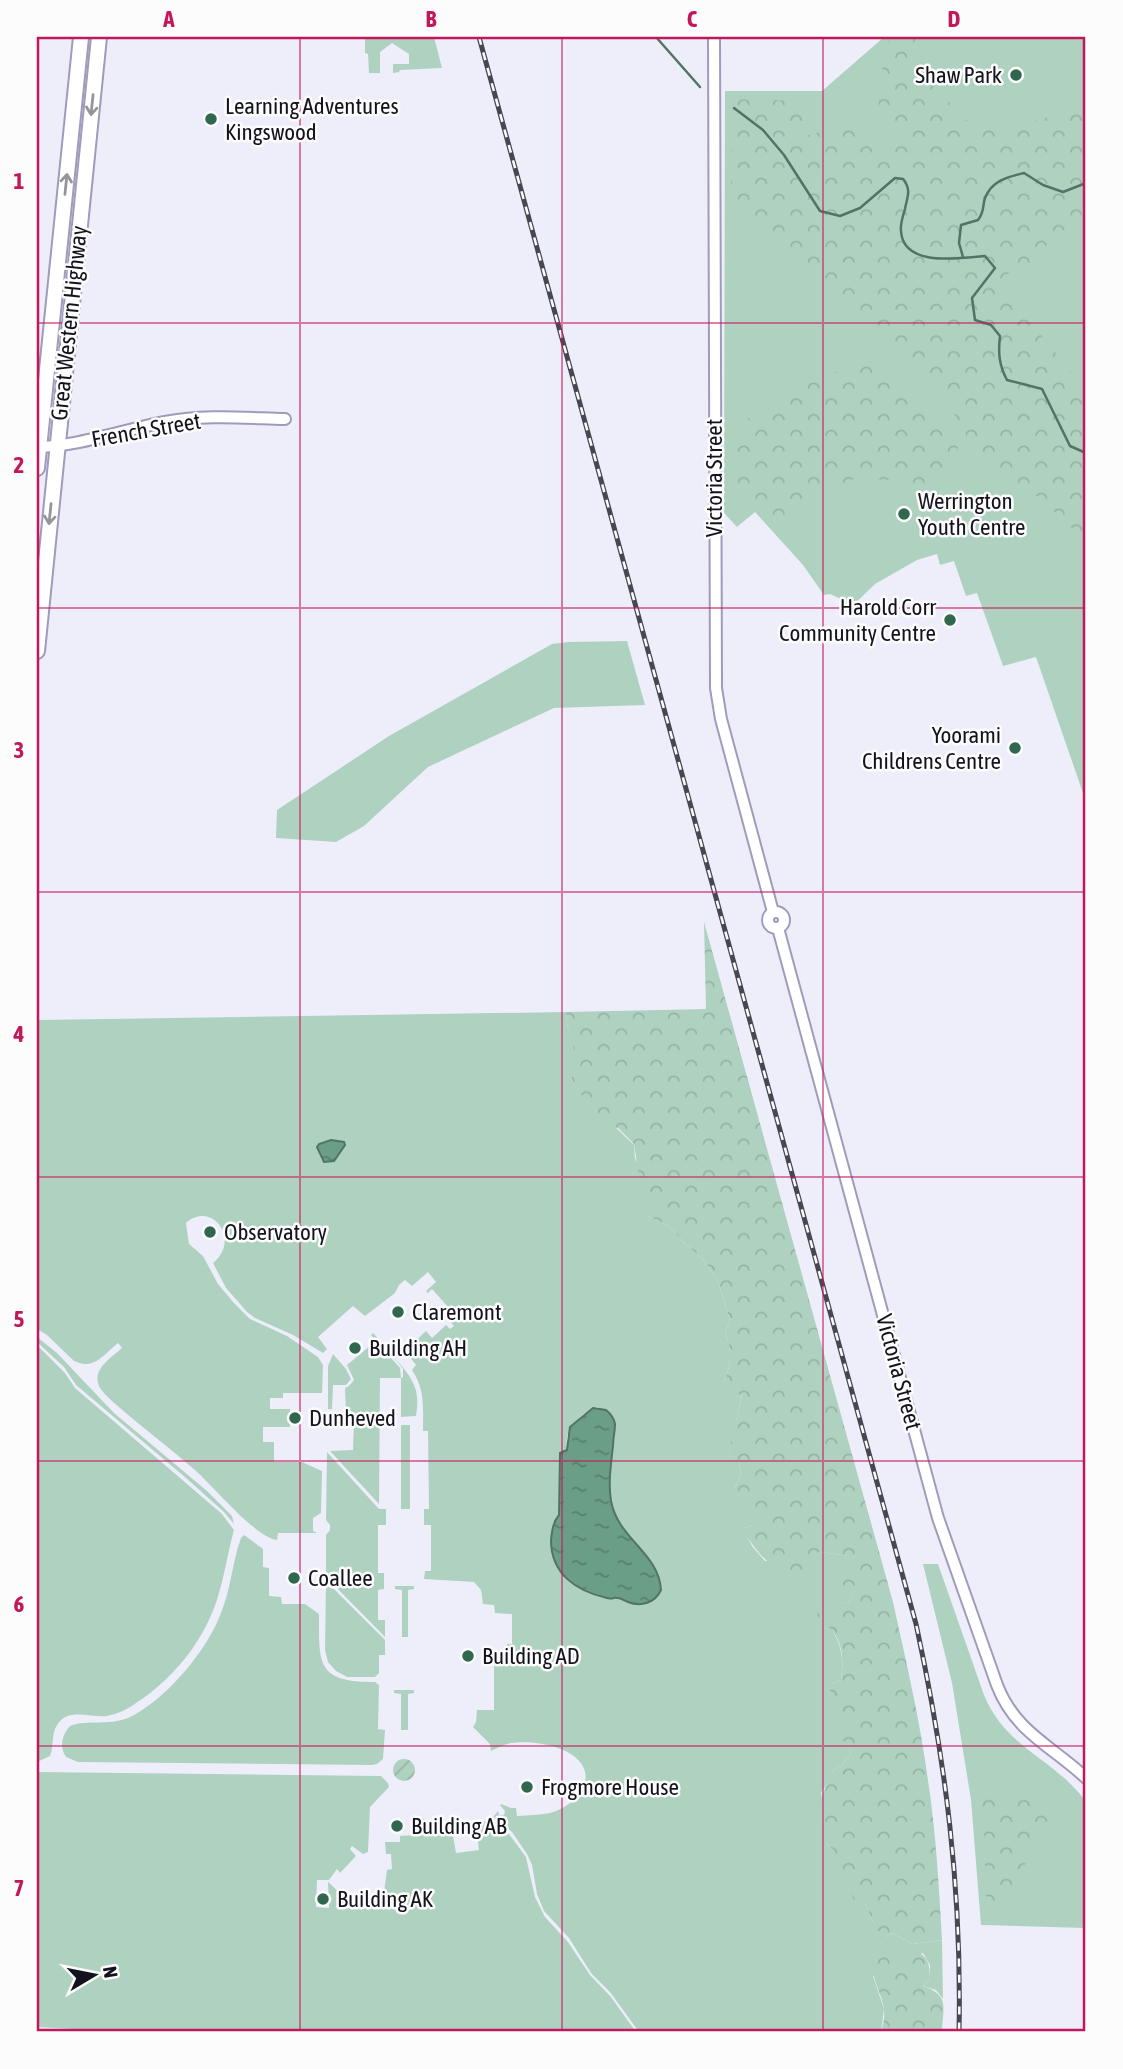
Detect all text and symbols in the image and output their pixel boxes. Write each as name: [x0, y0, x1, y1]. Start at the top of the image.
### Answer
text: A: [162, 6, 175, 32]
text: B: [426, 6, 437, 32]
text: C: [687, 6, 698, 32]
text: D: [948, 6, 961, 32]
place label: Shaw Park: [915, 62, 1002, 88]
marker: Shaw Park: [1008, 67, 1024, 83]
one-way arrow: [85, 93, 98, 115]
place label: Learning Adventures Kingswood: [225, 93, 399, 145]
marker: Learning Adventures Kingswood: [203, 111, 219, 127]
text: 1: [14, 168, 25, 194]
one-way arrow: [60, 173, 73, 196]
street label: Great Western Highway: [46, 224, 92, 422]
street label: French Street: [89, 408, 203, 452]
street label: Victoria Street: [701, 419, 727, 537]
text: 2: [14, 452, 24, 478]
place label: Werrington Youth Centre: [918, 488, 1026, 540]
one-way arrow: [44, 503, 57, 525]
marker: Werrington Youth Centre: [896, 506, 912, 522]
place label: Harold Corr Community Centre: [779, 594, 937, 646]
marker: Harold Corr Community Centre: [942, 612, 958, 628]
place label: Yoorami Childrens Centre: [862, 722, 1001, 774]
text: 3: [14, 737, 24, 763]
marker: Yoorami Childrens Centre: [1007, 740, 1023, 756]
text: 4: [13, 1021, 25, 1047]
place label: Observatory: [224, 1219, 327, 1245]
marker: Observatory: [202, 1224, 218, 1240]
place label: Claremont: [412, 1299, 502, 1325]
marker: Claremont: [390, 1304, 406, 1320]
text: 5: [14, 1306, 25, 1332]
street label: Victoria Street: [871, 1311, 927, 1433]
place label: Building AH: [369, 1335, 467, 1361]
marker: Building AH: [347, 1340, 363, 1356]
place label: Dunheved: [309, 1405, 396, 1431]
marker: Dunheved: [287, 1410, 303, 1426]
place label: Coallee: [308, 1565, 373, 1591]
marker: Coallee: [286, 1570, 302, 1586]
text: 6: [14, 1591, 25, 1617]
place label: Building AD: [482, 1643, 580, 1669]
marker: Building AD: [460, 1648, 476, 1664]
place label: Frogmore House: [541, 1774, 679, 1800]
marker: Frogmore House: [519, 1779, 535, 1795]
place label: Building AB: [411, 1813, 507, 1839]
marker: Building AB: [389, 1818, 405, 1834]
text: 7: [14, 1875, 24, 1901]
place label: Building AK: [337, 1886, 434, 1912]
marker: Building AK: [315, 1891, 331, 1907]
north arrow: [60, 1940, 130, 2010]
text: N: [99, 1965, 123, 1979]

